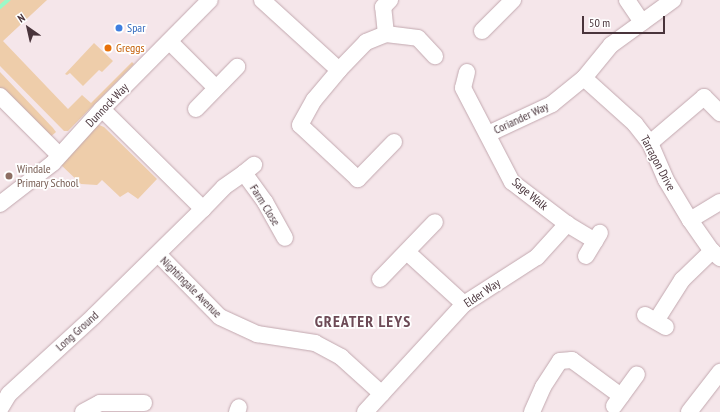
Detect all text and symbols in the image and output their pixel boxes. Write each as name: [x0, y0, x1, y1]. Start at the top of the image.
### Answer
north arrow: [8, 8, 48, 48]
scale bar: [584, 8, 667, 34]
text: N: [15, 11, 28, 26]
text: 50 m: [589, 15, 610, 30]
place label: Spar: [127, 21, 145, 35]
marker: Spar: [114, 23, 124, 33]
place label: Greggs: [116, 41, 144, 55]
marker: Greggs: [103, 43, 113, 53]
street label: Dunnock Way: [82, 80, 132, 130]
street label: Coriander Way: [491, 99, 551, 137]
street label: Tarragon Drive: [637, 133, 679, 193]
place label: Windale Primary School: [17, 162, 79, 190]
marker: Windale Primary School: [4, 171, 14, 181]
street label: Sage Walk: [509, 175, 551, 213]
street label: Farm Close: [247, 182, 283, 228]
street label: Nightingale Avenue: [157, 253, 225, 321]
street label: Elder Way: [461, 276, 503, 310]
street label: Long Ground: [53, 308, 101, 354]
district label: GREATER LEYS: [315, 311, 411, 331]

